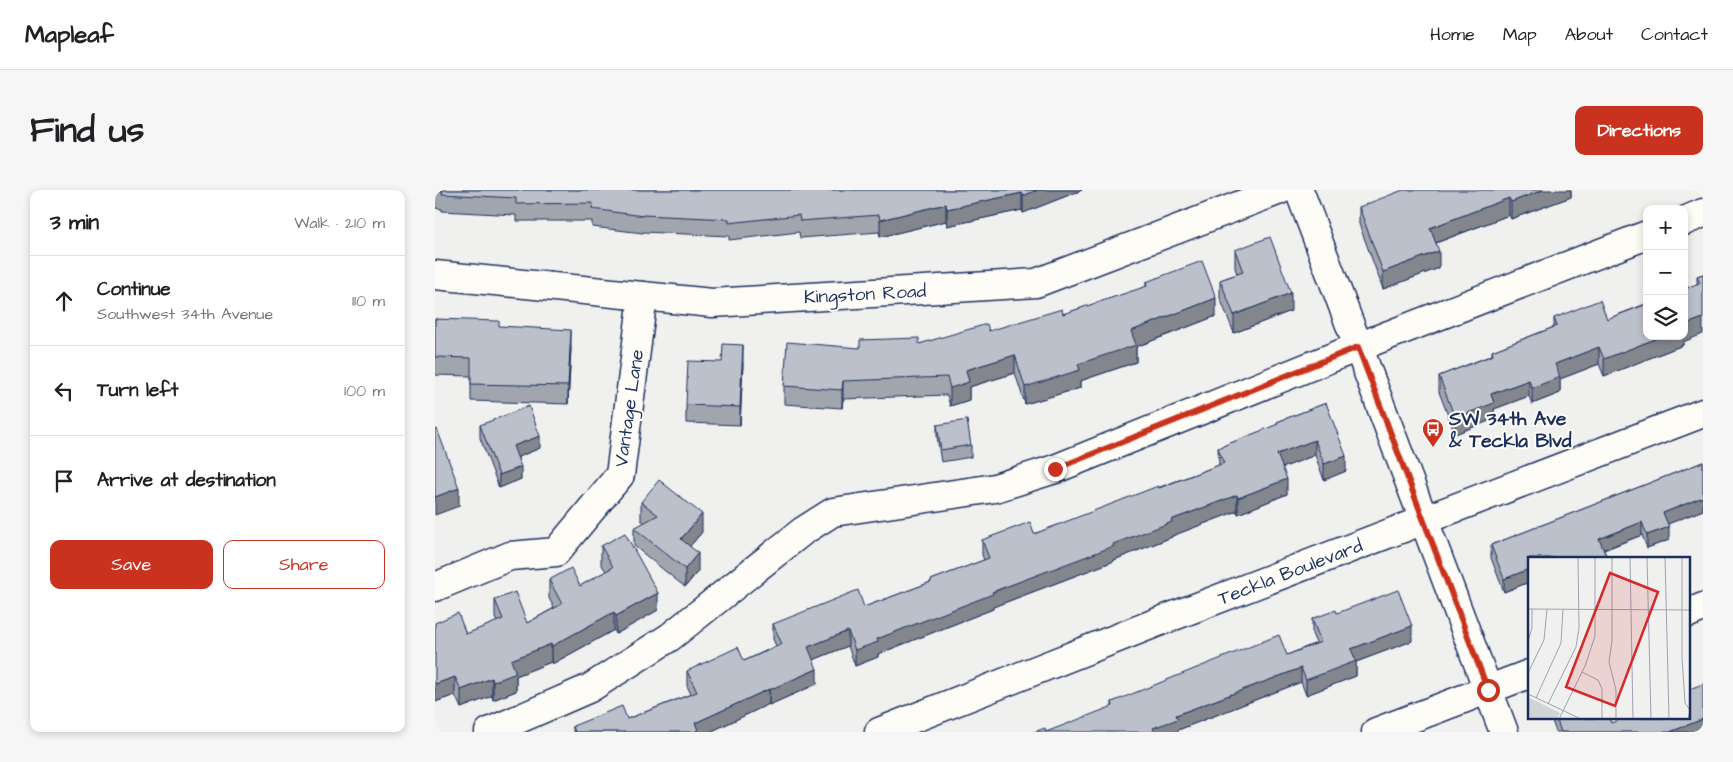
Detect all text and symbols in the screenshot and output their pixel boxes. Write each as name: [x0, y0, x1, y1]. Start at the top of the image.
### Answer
text: Mapleaf: [25, 18, 114, 52]
text: Home: [1430, 22, 1475, 47]
text: Map: [1503, 22, 1537, 47]
text: About: [1565, 22, 1613, 47]
text: Contact: [1641, 22, 1708, 47]
text: Find us: [30, 106, 144, 155]
button: Directions: [1575, 106, 1703, 155]
map controls: [1643, 205, 1688, 340]
button: +: [1643, 205, 1688, 250]
text: 3 min: [50, 208, 99, 237]
text: Walk · 210 m: [294, 212, 385, 234]
button: −: [1643, 250, 1688, 295]
text: Continue: [97, 276, 171, 303]
street label: Kingston Road: [803, 278, 927, 312]
icon: ahead: [50, 287, 78, 315]
text: 110 m: [352, 290, 385, 312]
button: layers: [1643, 295, 1688, 340]
text: Southwest 34th Avenue: [97, 303, 273, 325]
street label: Vantage Lane: [608, 348, 652, 469]
icon: left: [50, 377, 78, 405]
text: Turn left: [97, 377, 178, 404]
text: 100 m: [344, 380, 385, 402]
place label: SW 34th Ave & Teckla Blvd: [1448, 406, 1572, 455]
bus stop icon: SW 34th Ave & Teckla Blvd: [1421, 417, 1445, 448]
route end: [1044, 458, 1067, 481]
icon: arrive: [50, 467, 78, 495]
text: Arrive at destination: [97, 467, 276, 494]
street label: Teckla Boulevard: [1214, 532, 1367, 612]
button: Save: [50, 540, 213, 589]
button: Share: [223, 540, 385, 589]
inset map: [1528, 557, 1691, 720]
route start: [1477, 679, 1500, 702]

